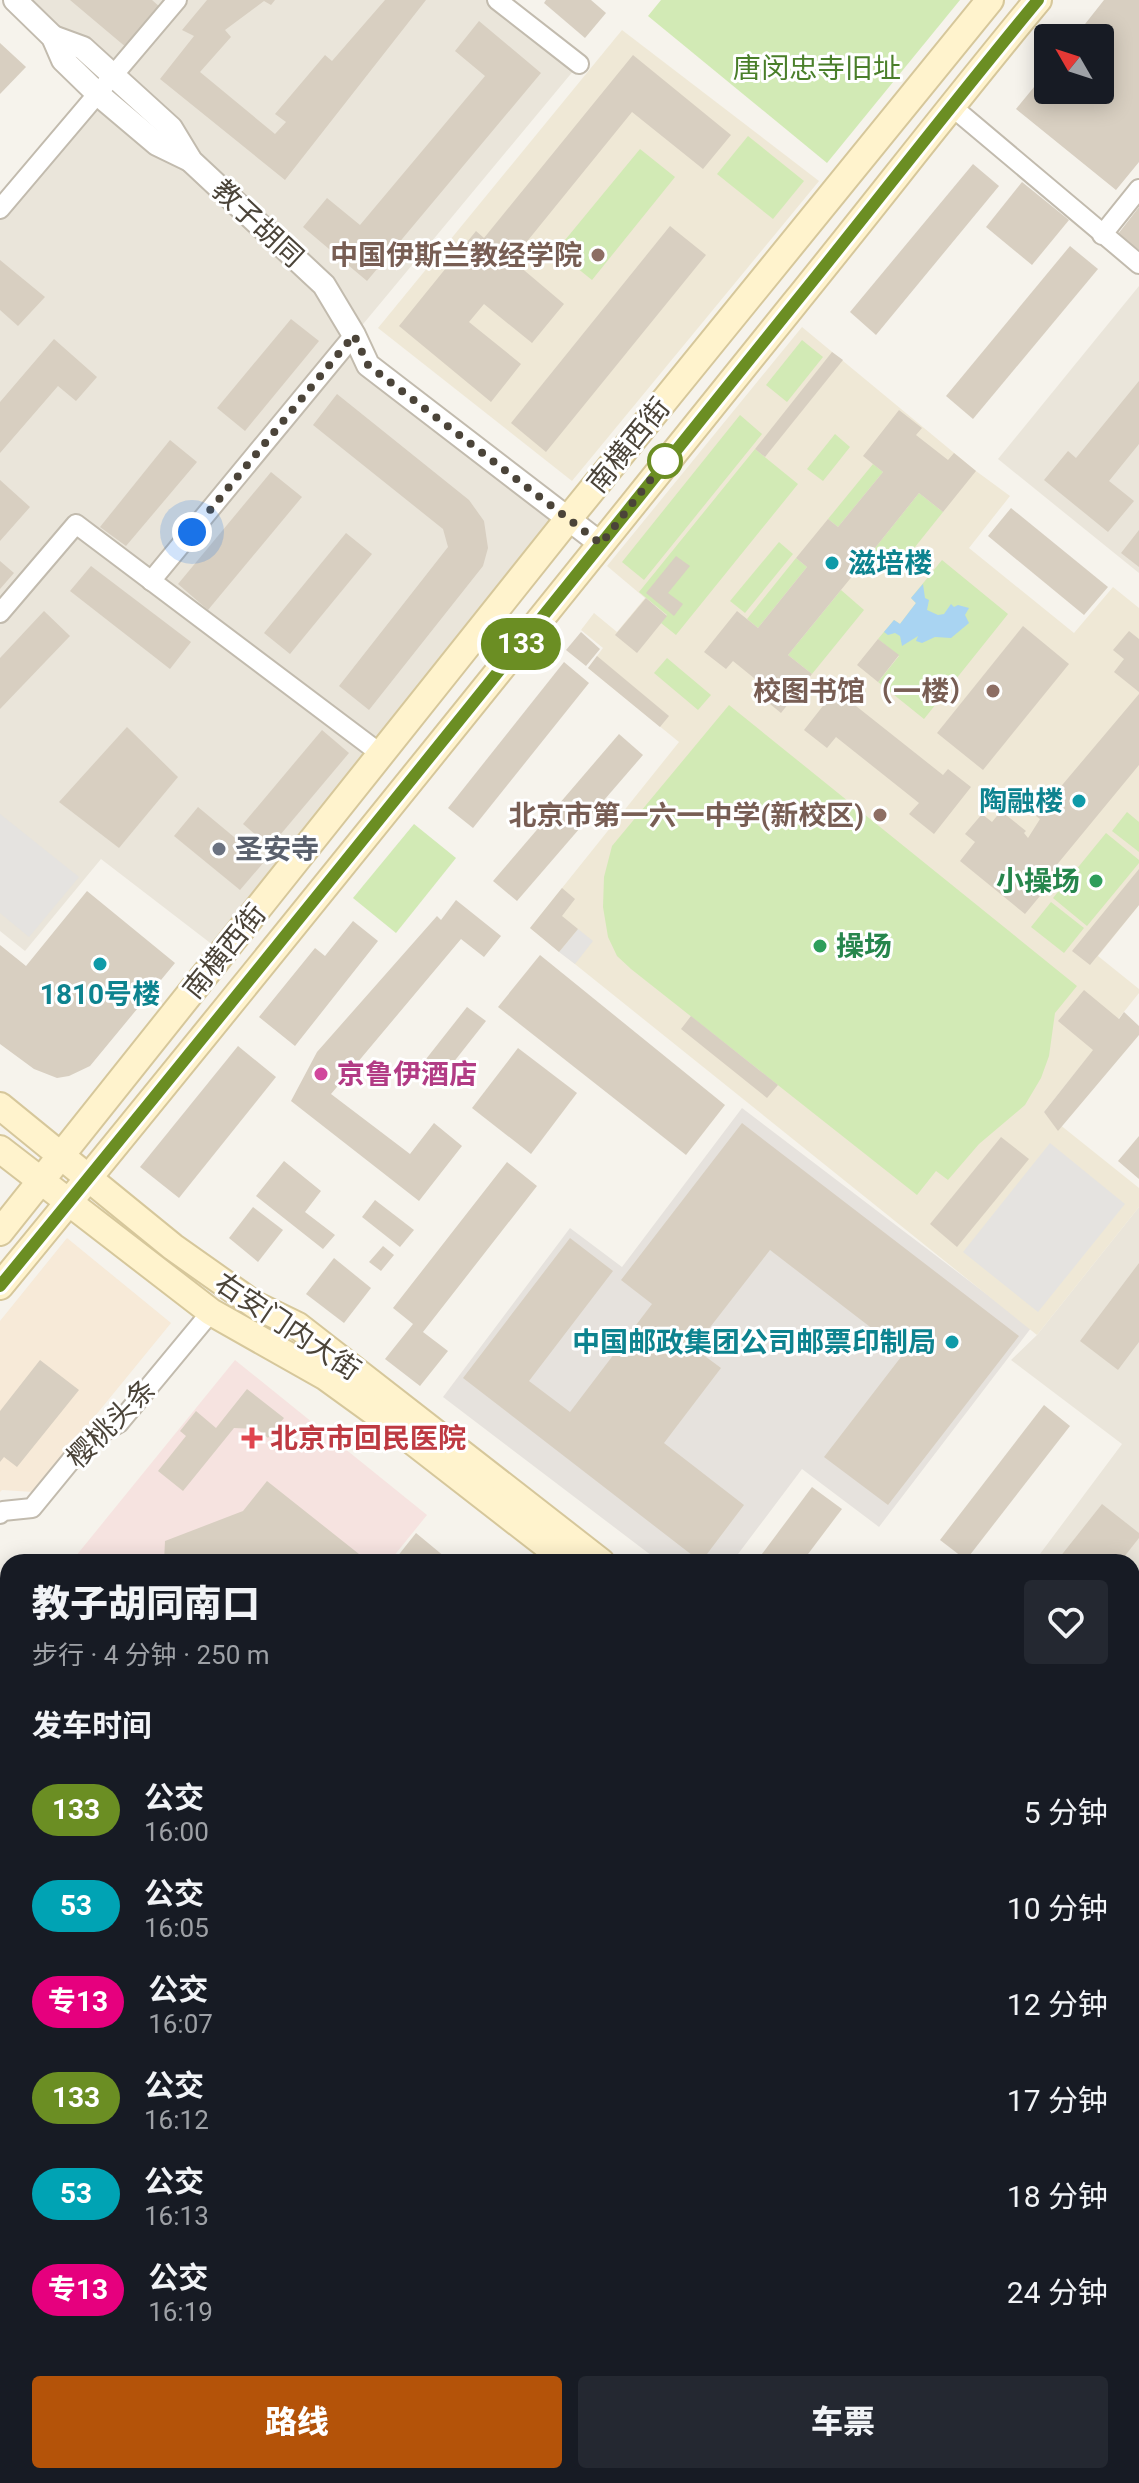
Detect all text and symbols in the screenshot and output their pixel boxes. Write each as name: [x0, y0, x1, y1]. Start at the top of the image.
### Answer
north arrow: [1034, 24, 1114, 104]
map controls: [1034, 24, 1114, 104]
park label: 唐闵忠寺旧址: [733, 52, 901, 85]
street label: 教子胡同: [205, 173, 310, 274]
place label: 中国伊斯兰教经学院: [330, 239, 582, 272]
marker: 中国伊斯兰教经学院: [589, 246, 607, 264]
street label: 南横西街: [580, 391, 676, 499]
unlabelled marker: [648, 444, 682, 478]
your location: [172, 512, 212, 552]
place label: 滋培楼: [848, 547, 932, 580]
marker: 滋培楼: [823, 554, 841, 572]
line badge: 133: [475, 618, 567, 670]
text: 133: [497, 627, 545, 660]
place label: 校图书馆（一楼）: [753, 675, 977, 708]
marker: 校图书馆（一楼）: [984, 682, 1002, 700]
place label: 陶融楼: [979, 785, 1063, 818]
marker: 陶融楼: [1070, 792, 1088, 810]
place label: 北京市第一六一中学(新校区): [508, 799, 864, 832]
marker: 北京市第一六一中学(新校区): [871, 806, 889, 824]
place label: 圣安寺: [235, 833, 319, 866]
marker: 圣安寺: [210, 840, 228, 858]
place label: 小操场: [996, 865, 1080, 898]
marker: 小操场: [1087, 872, 1105, 890]
street label: 南横西街: [176, 897, 272, 1005]
place label: 操场: [836, 930, 892, 963]
marker: 操场: [811, 937, 829, 955]
marker: 1810号楼: [91, 955, 109, 973]
place label: 1810号楼: [40, 978, 160, 1011]
place label: 京鲁伊酒店: [337, 1058, 477, 1091]
marker: 京鲁伊酒店: [312, 1065, 330, 1083]
street label: 右安门内大街: [209, 1266, 367, 1387]
place label: 中国邮政集团公司邮票印制局: [572, 1326, 936, 1359]
marker: 中国邮政集团公司邮票印制局: [943, 1333, 961, 1351]
street label: 樱桃头条: [60, 1372, 163, 1475]
place label: 北京市回民医院: [270, 1422, 466, 1455]
marker: 北京市回民医院: [241, 1427, 263, 1449]
button: heart: [1024, 1580, 1108, 1664]
text: 教子胡同南口: [32, 1582, 260, 1626]
text: 步行 · 4 分钟 · 250 m: [32, 1640, 270, 1670]
text: 发车时间: [32, 1708, 152, 1743]
text: 公交: [144, 1780, 204, 1815]
text: 133: [52, 1793, 100, 1826]
text: 5 分钟: [1024, 1795, 1108, 1830]
text: 16:00: [144, 1817, 209, 1847]
text: 公交: [144, 1876, 204, 1911]
text: 53: [60, 1889, 92, 1922]
text: 10 分钟: [1007, 1891, 1108, 1926]
text: 16:05: [144, 1913, 209, 1943]
text: 公交: [148, 1972, 208, 2007]
text: 专13: [48, 1985, 108, 2018]
text: 12 分钟: [1007, 1987, 1108, 2022]
text: 16:07: [148, 2009, 213, 2039]
text: 公交: [144, 2068, 204, 2103]
text: 133: [52, 2081, 100, 2114]
text: 17 分钟: [1007, 2083, 1108, 2118]
text: 16:12: [144, 2105, 209, 2135]
text: 公交: [144, 2164, 204, 2199]
text: 53: [60, 2177, 92, 2210]
text: 18 分钟: [1007, 2179, 1108, 2214]
text: 16:13: [144, 2201, 209, 2231]
text: 公交: [148, 2260, 208, 2295]
text: 专13: [48, 2273, 108, 2306]
text: 24 分钟: [1007, 2275, 1108, 2310]
text: 16:19: [148, 2297, 213, 2327]
button: 路线: [32, 2376, 562, 2468]
button: 车票: [578, 2376, 1108, 2468]

